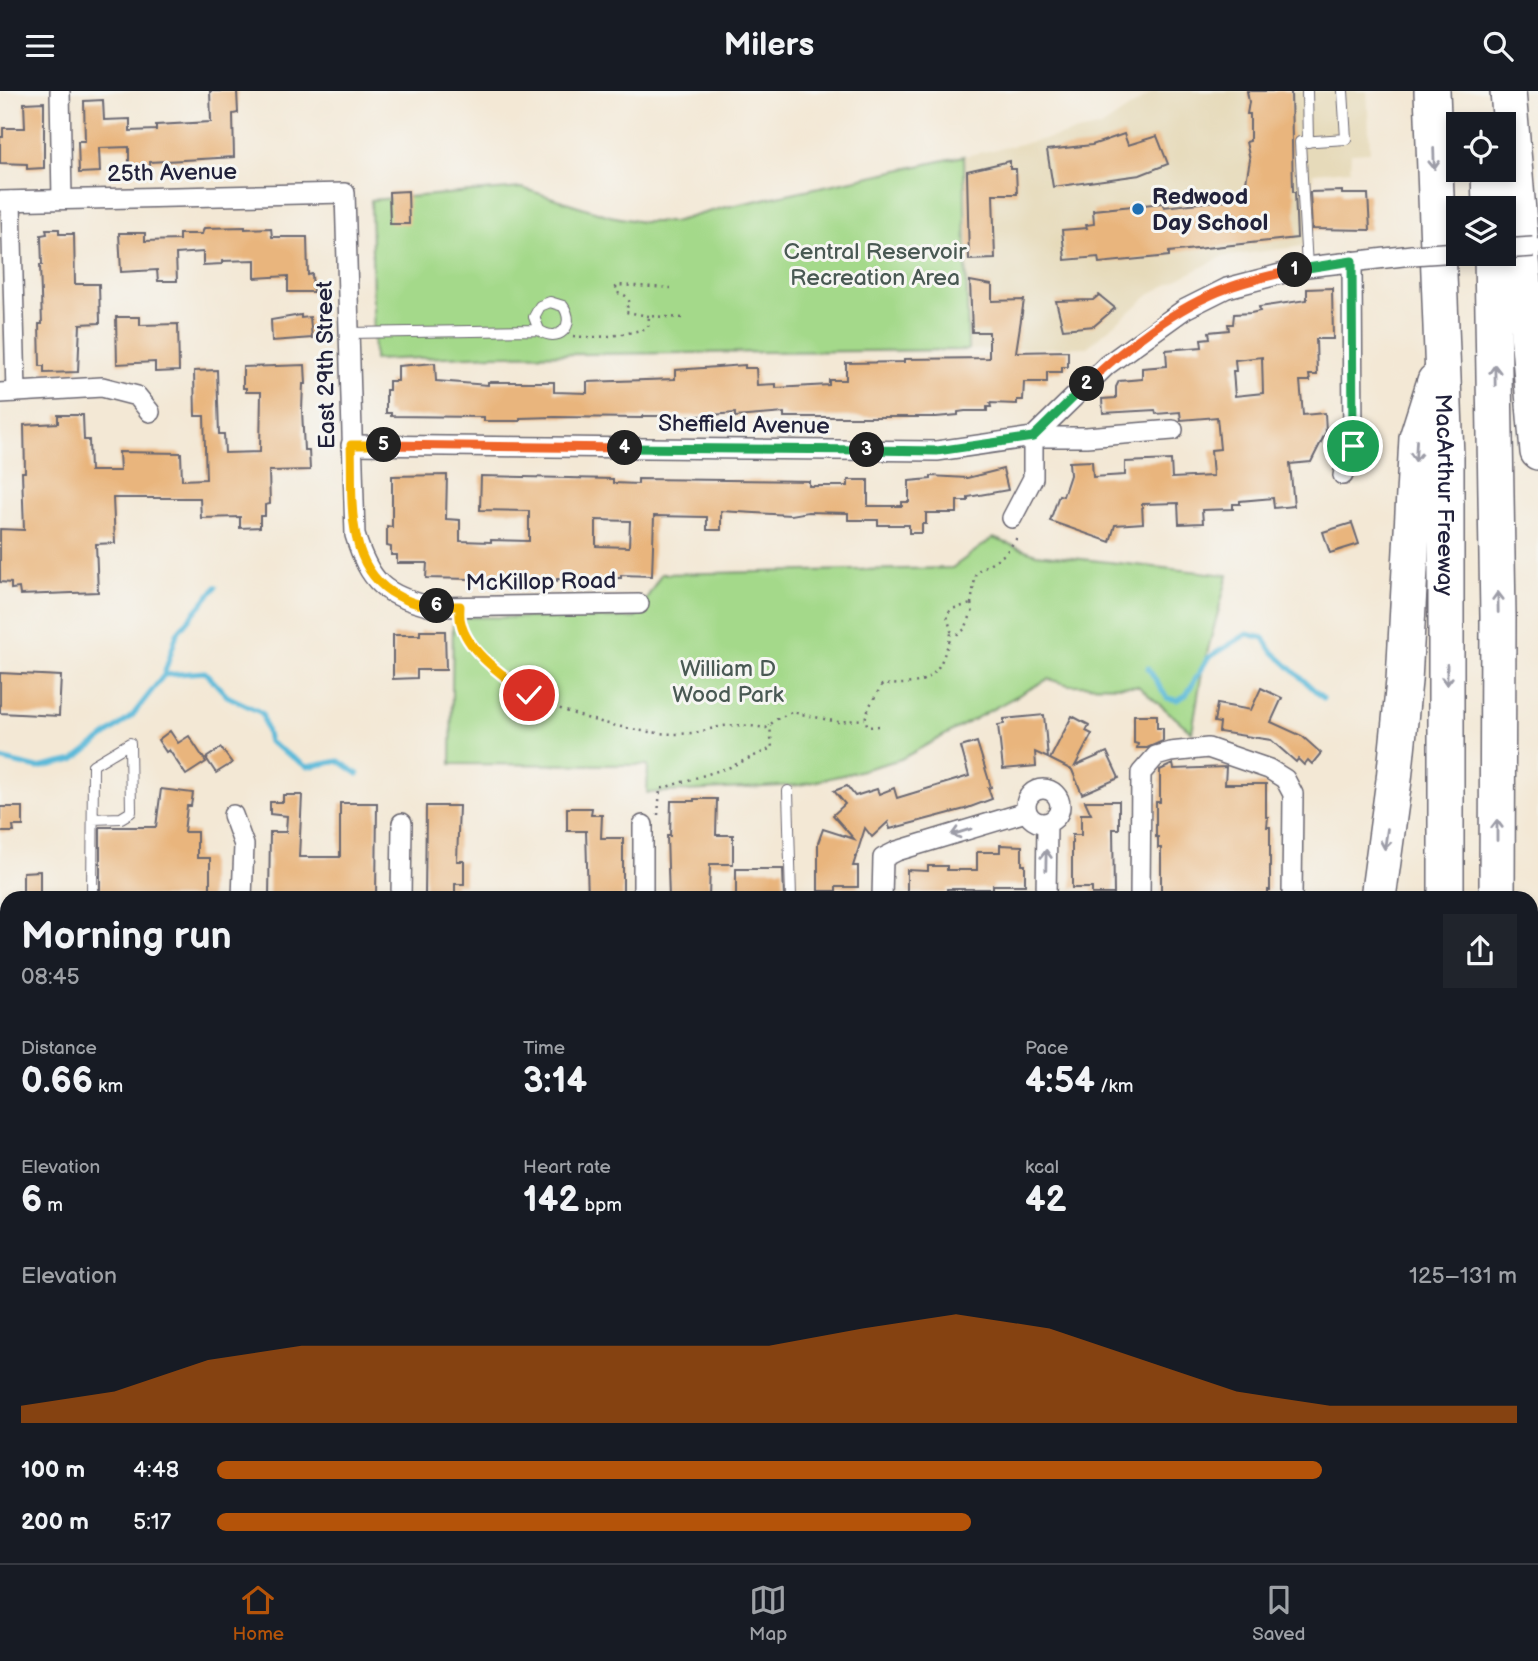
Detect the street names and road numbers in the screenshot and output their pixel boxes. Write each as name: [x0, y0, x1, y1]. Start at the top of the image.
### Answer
street label: 25th Avenue: [107, 158, 237, 188]
street label: East 29th Street: [311, 281, 341, 449]
street label: MacArthur Freeway: [1429, 393, 1459, 596]
street label: Sheffield Avenue: [658, 410, 830, 440]
street label: McKillop Road: [465, 567, 617, 597]

